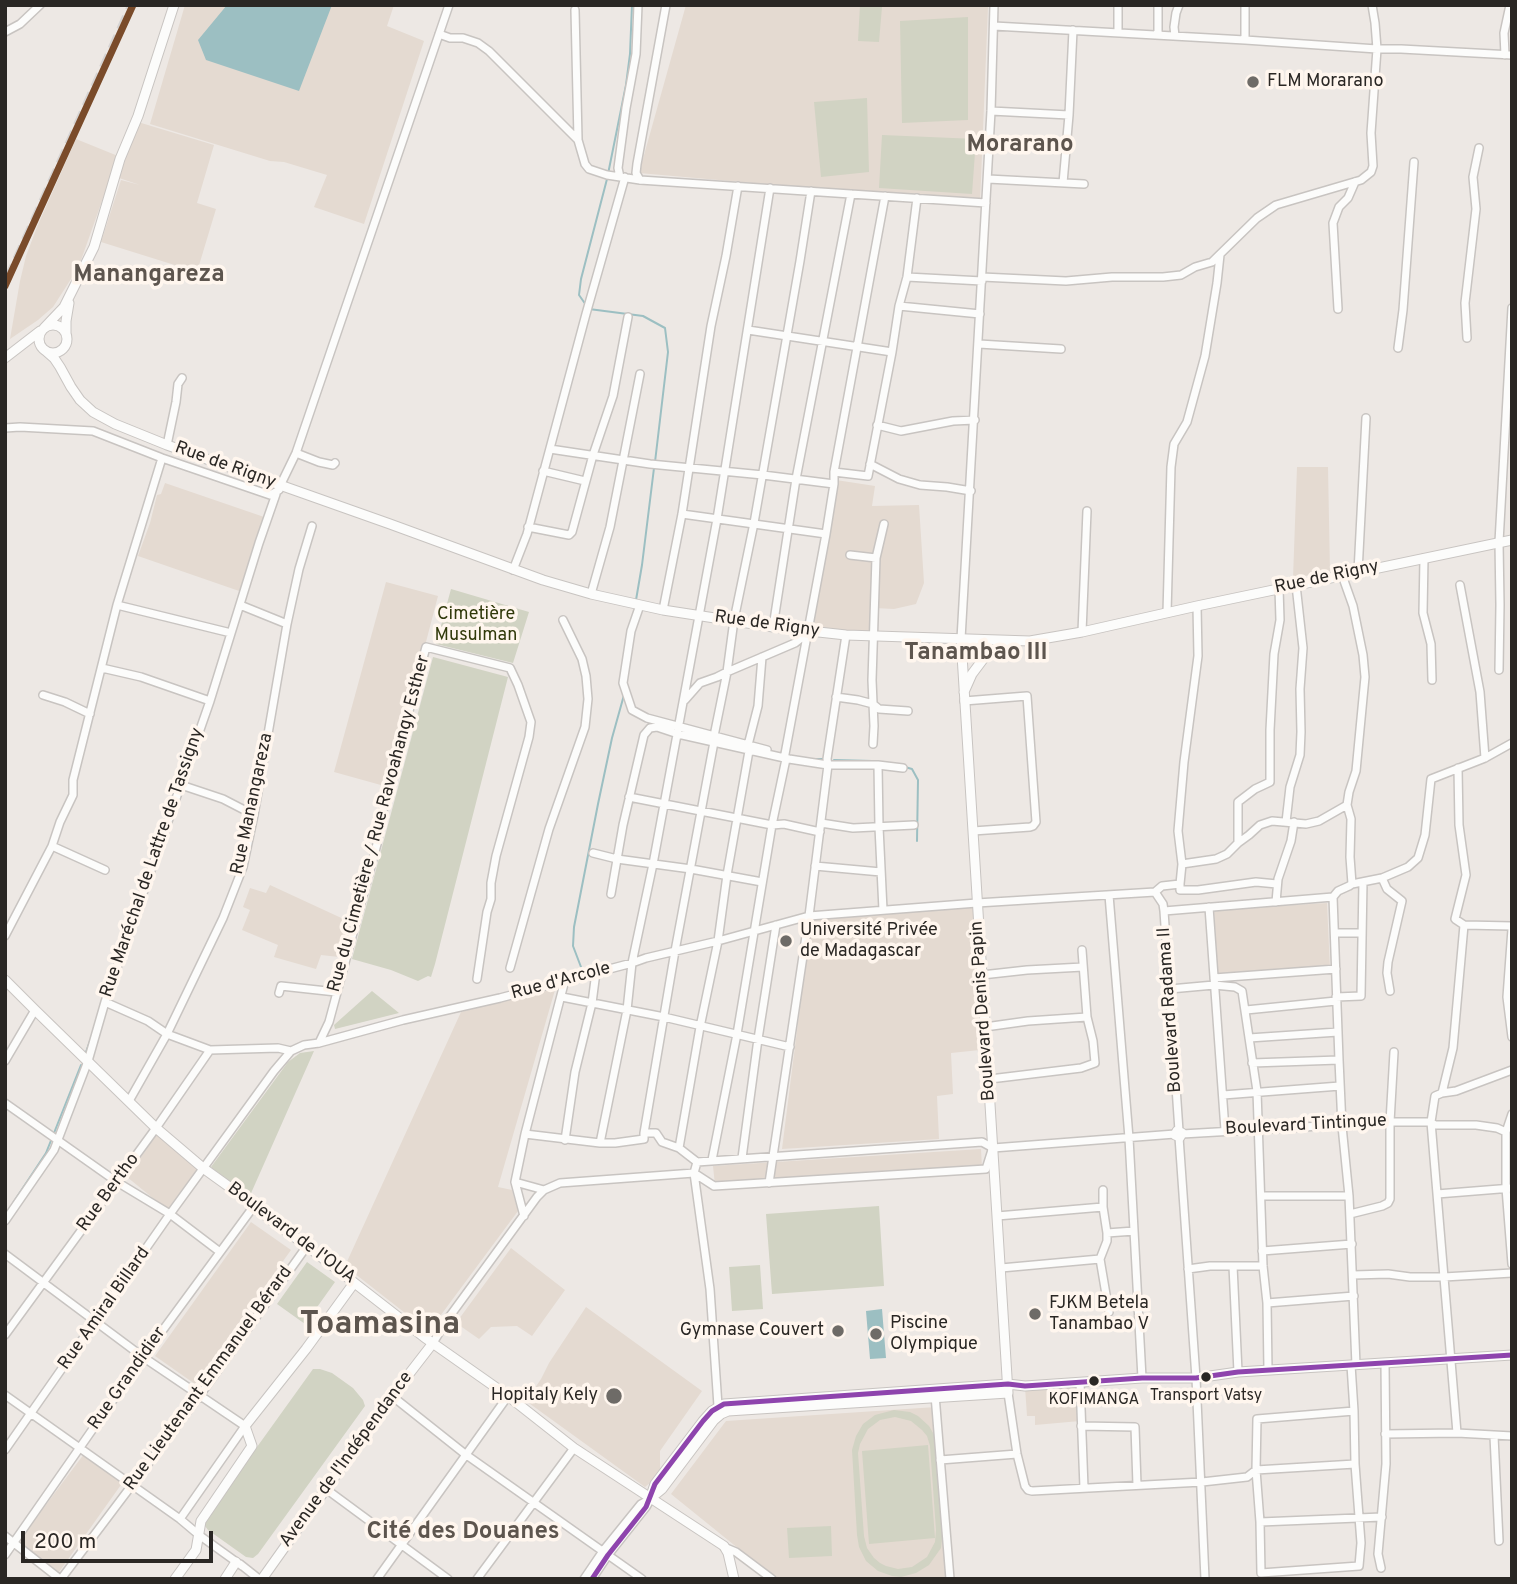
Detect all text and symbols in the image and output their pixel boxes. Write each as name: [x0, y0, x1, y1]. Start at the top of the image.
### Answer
place label: FLM Morarano: [1267, 71, 1383, 93]
marker: FLM Morarano: [1245, 74, 1261, 90]
district label: Morarano: [966, 132, 1074, 160]
district label: Manangareza: [73, 262, 225, 290]
street label: Rue de Rigny: [171, 438, 279, 494]
street label: Rue de Rigny: [1273, 556, 1381, 600]
park label: Cimetière Musulman: [435, 604, 517, 646]
street label: Rue de Rigny: [713, 607, 821, 643]
district label: Tanambao III: [904, 640, 1048, 668]
street label: Rue du Cimetière / Rue Ravoahangy Esther: [325, 653, 435, 995]
street label: Rue Maréchal de Lattre de Tassigny: [97, 725, 209, 1001]
street label: Rue Manangareza: [227, 731, 279, 877]
place label: Université Privée de Madagascar: [800, 920, 938, 962]
street label: Boulevard Denis Papin: [967, 920, 1001, 1102]
street label: Boulevard Radama II: [1154, 926, 1188, 1094]
marker: Université Privée de Madagascar: [778, 933, 794, 949]
street label: Rue d'Arcole: [509, 958, 613, 1006]
street label: Boulevard Tintingue: [1225, 1111, 1387, 1141]
street label: Rue Bertho: [73, 1150, 145, 1236]
street label: Boulevard de l'OUA: [222, 1179, 360, 1289]
street label: Rue Amiral Billard: [55, 1243, 155, 1375]
street label: Rue Lieutenant Emmanuel Bérard: [120, 1263, 298, 1495]
place label: FJKM Betela Tanambao V: [1049, 1293, 1149, 1336]
marker: FJKM Betela Tanambao V: [1027, 1306, 1043, 1322]
district label: Toamasina: [300, 1308, 460, 1346]
place label: Piscine Olympique: [890, 1313, 978, 1356]
place label: Gymnase Couvert: [680, 1320, 824, 1342]
street label: Rue Grandidier: [84, 1323, 172, 1435]
marker: Gymnase Couvert: [830, 1323, 846, 1339]
marker: Piscine Olympique: [868, 1326, 884, 1342]
street label: Avenue de l'Indépendance: [276, 1368, 418, 1552]
marker: Transport Vatsy: [1199, 1370, 1213, 1384]
marker: KOFIMANGA: [1087, 1374, 1101, 1388]
place label: Hopitaly Kely: [491, 1385, 598, 1407]
marker: Hopitaly Kely: [604, 1386, 624, 1406]
place label: Transport Vatsy: [1150, 1387, 1262, 1407]
place label: KOFIMANGA: [1049, 1391, 1139, 1411]
scale bar: [24, 1518, 217, 1562]
district label: Cité des Douanes: [367, 1519, 559, 1547]
text: 200 m: [34, 1529, 96, 1556]

